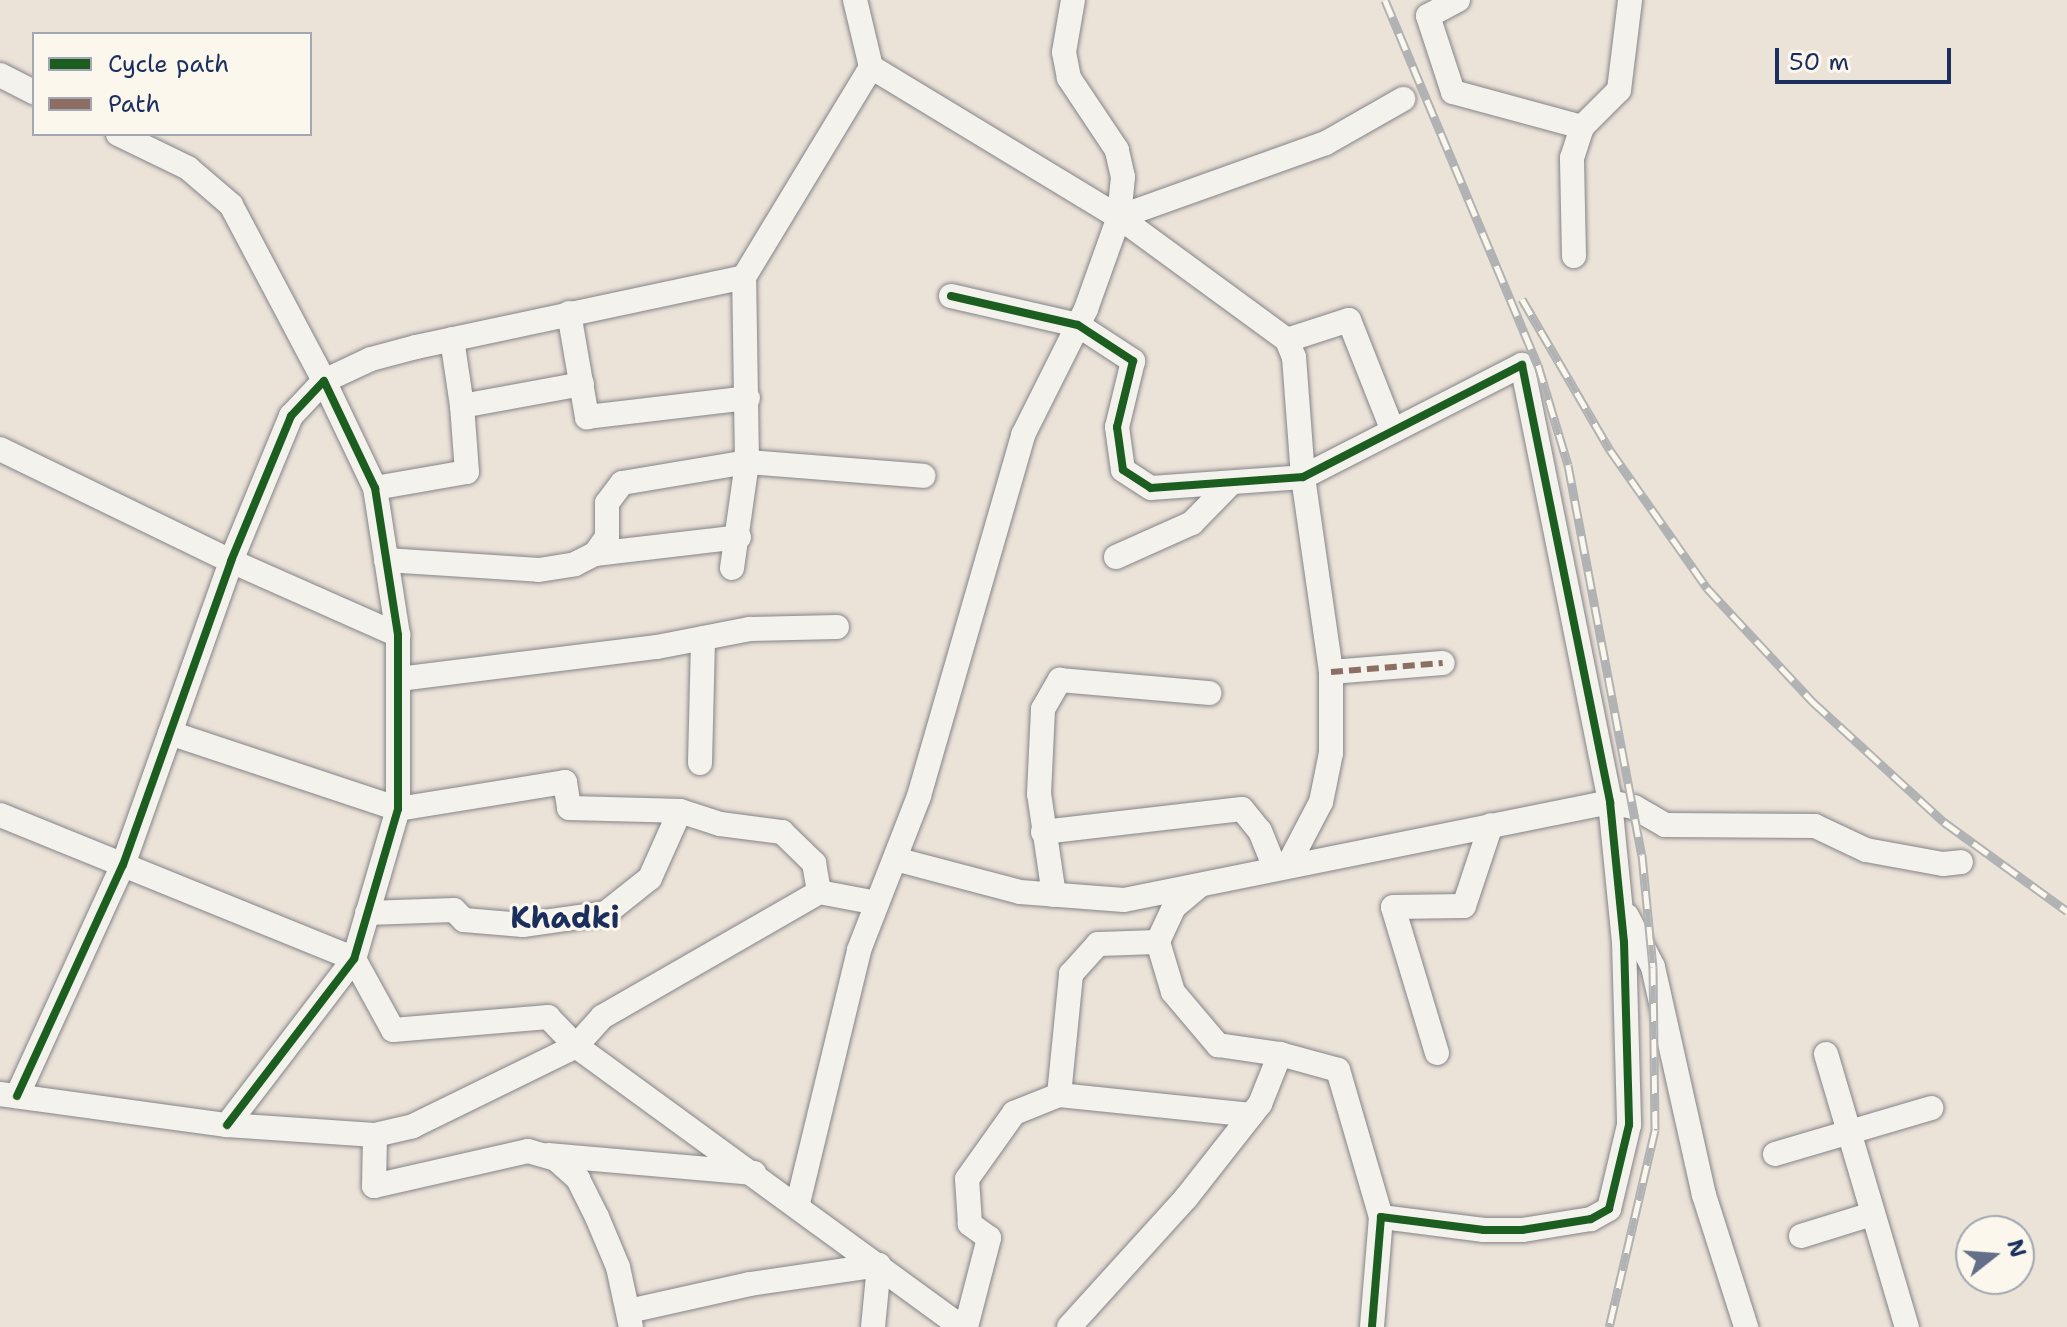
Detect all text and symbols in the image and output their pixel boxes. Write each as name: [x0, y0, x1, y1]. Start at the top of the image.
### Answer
legend: [32, 32, 312, 136]
scale bar: [1779, 32, 1955, 82]
text: 50 m: [1789, 46, 1849, 78]
text: Cycle path: [108, 48, 229, 80]
text: Path: [108, 88, 160, 120]
district label: Khadki: [510, 900, 620, 936]
north arrow: [1955, 1215, 2035, 1295]
text: N: [2000, 1236, 2033, 1261]

